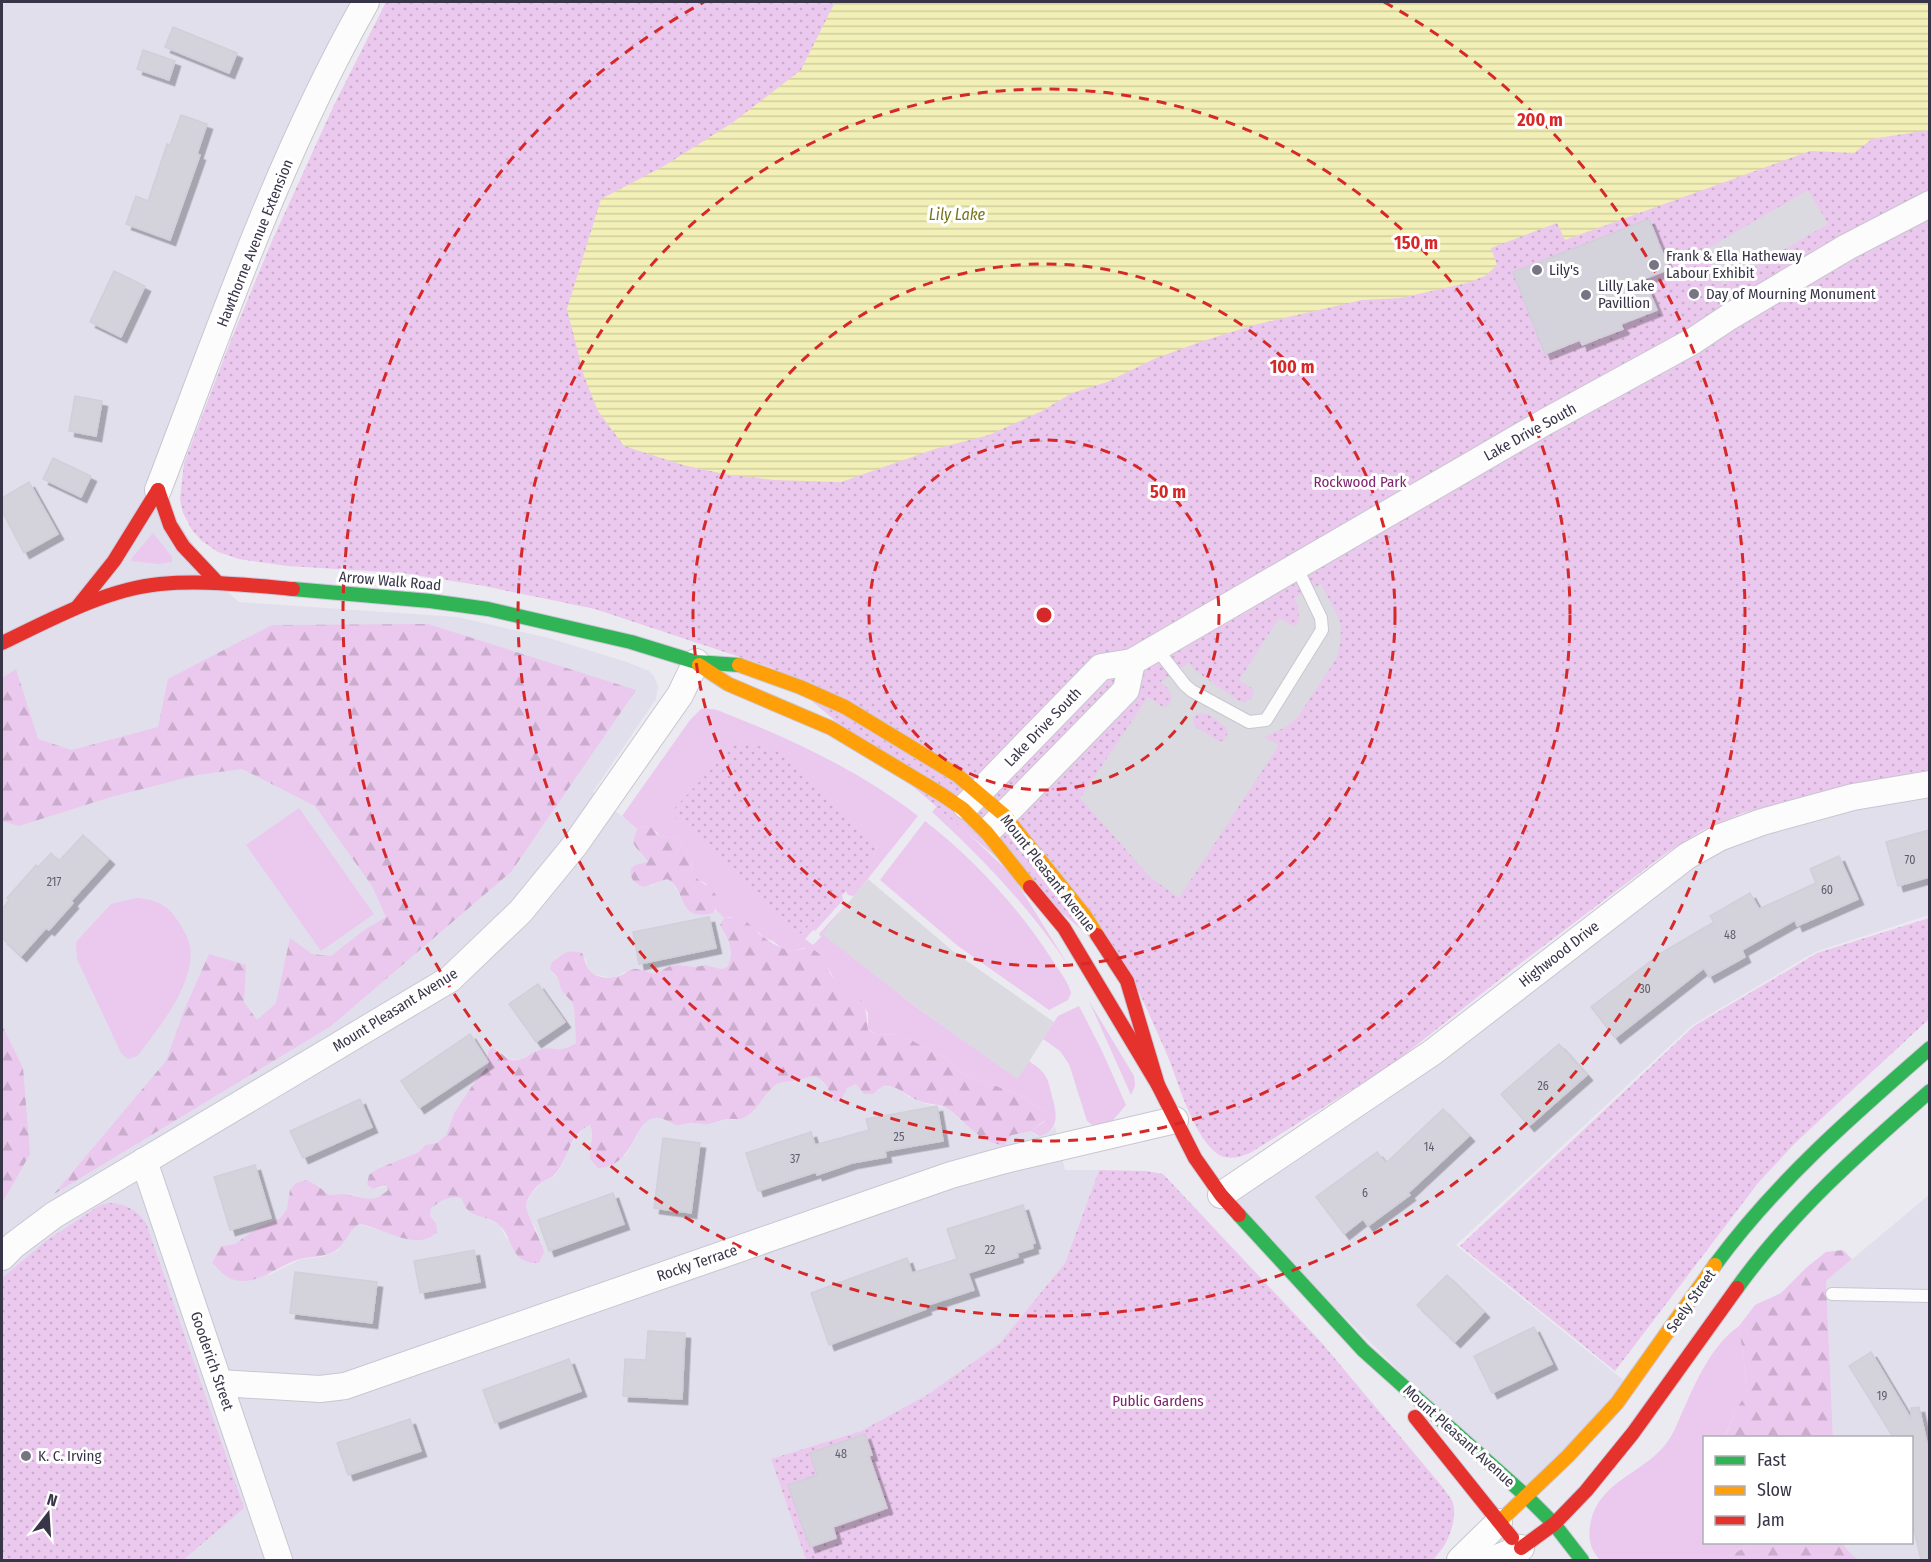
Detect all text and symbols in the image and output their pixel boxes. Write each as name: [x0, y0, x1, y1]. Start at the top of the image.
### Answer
text: 200 m: [1516, 109, 1563, 131]
street label: Hawthorne Avenue Extension: [213, 157, 297, 329]
water label: Lily Lake: [929, 205, 986, 224]
text: 150 m: [1394, 232, 1438, 254]
place label: Frank & Ella Hatheway Labour Exhibit: [1666, 247, 1802, 282]
marker: Frank & Ella Hatheway Labour Exhibit: [1647, 258, 1661, 272]
place label: Lily's: [1549, 261, 1579, 279]
marker: Lily's: [1530, 263, 1544, 277]
place label: Lilly Lake Pavillion: [1598, 277, 1655, 312]
place label: Day of Mourning Monument: [1706, 285, 1876, 303]
marker: Day of Mourning Monument: [1687, 287, 1701, 301]
marker: Lilly Lake Pavillion: [1579, 288, 1593, 302]
text: 100 m: [1270, 356, 1314, 378]
street label: Lake Drive South: [1481, 399, 1579, 465]
park label: Rockwood Park: [1313, 473, 1407, 491]
text: 50 m: [1150, 481, 1186, 503]
street label: Arrow Walk Road: [338, 568, 442, 594]
centre of rings: [1034, 605, 1054, 625]
street label: Lake Drive South: [1001, 684, 1085, 770]
street label: Mount Pleasant Avenue: [997, 811, 1099, 935]
house number: 70: [1905, 853, 1915, 867]
house number: 217: [47, 875, 61, 889]
house number: 60: [1821, 883, 1833, 897]
street label: Highwood Drive: [1515, 917, 1603, 991]
house number: 48: [1724, 928, 1736, 942]
street label: Mount Pleasant Avenue: [329, 964, 461, 1056]
house number: 30: [1639, 982, 1651, 996]
house number: 26: [1537, 1079, 1549, 1093]
house number: 25: [894, 1130, 905, 1144]
house number: 14: [1424, 1140, 1434, 1154]
house number: 37: [790, 1152, 800, 1166]
house number: 6: [1362, 1186, 1368, 1200]
street label: Rocky Terrace: [654, 1241, 740, 1285]
house number: 22: [985, 1243, 995, 1257]
street label: Seely Street: [1663, 1266, 1719, 1336]
street label: Gooderich Street: [187, 1309, 237, 1413]
street label: Mount Pleasant Avenue: [1400, 1381, 1518, 1491]
house number: 19: [1877, 1389, 1887, 1403]
park label: Public Gardens: [1112, 1392, 1204, 1410]
legend: [1703, 1436, 1913, 1544]
place label: K. C. Irving: [38, 1447, 102, 1465]
house number: 48: [835, 1447, 847, 1461]
marker: K. C. Irving: [19, 1449, 33, 1463]
text: Fast: [1757, 1449, 1786, 1471]
text: Slow: [1757, 1479, 1792, 1501]
north arrow: [18, 1484, 78, 1544]
text: N: [45, 1490, 60, 1511]
text: Jam: [1757, 1509, 1785, 1531]

